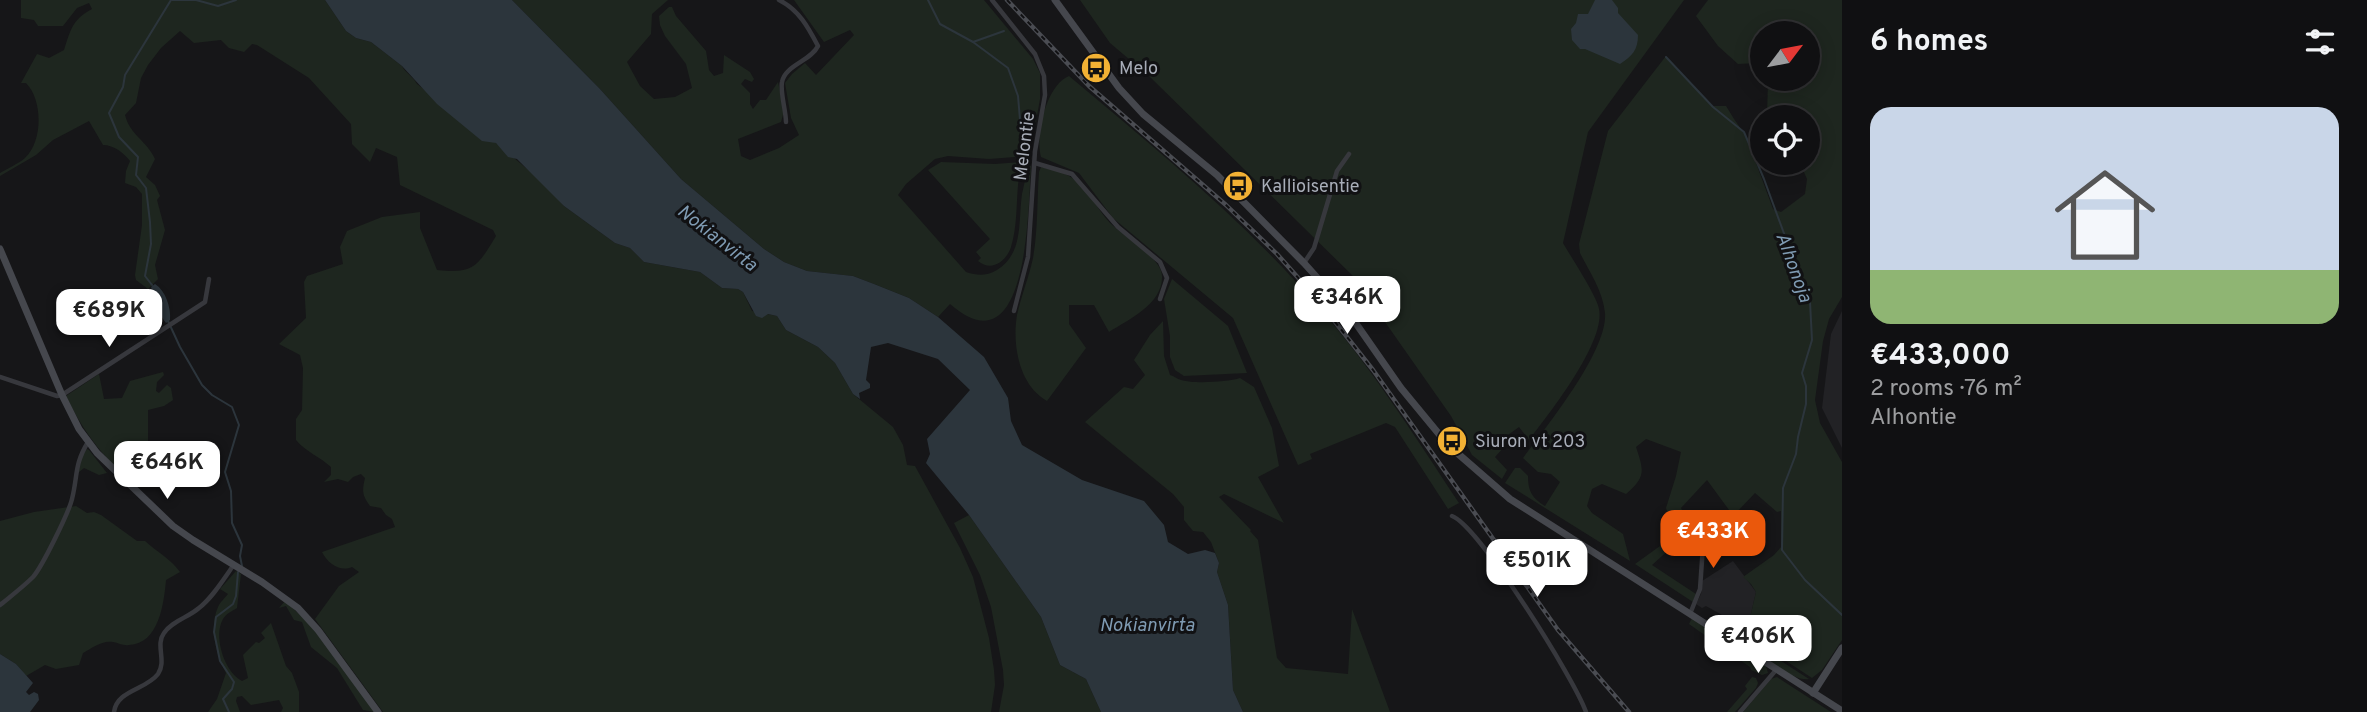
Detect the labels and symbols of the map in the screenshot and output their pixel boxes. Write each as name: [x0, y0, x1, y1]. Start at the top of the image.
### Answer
north arrow: [1750, 21, 1820, 91]
bus stop icon: Melo: [1079, 51, 1113, 85]
place label: Melo: [1119, 58, 1158, 81]
street label: Melontie: [1010, 110, 1041, 182]
bus stop icon: Kallioisentie: [1221, 169, 1255, 203]
place label: Kallioisentie: [1261, 176, 1359, 199]
water label: Nokianvirta: [672, 200, 762, 277]
water label: Alhonoja: [1769, 229, 1817, 306]
pin: €346K: [1298, 276, 1396, 336]
pin: €689K: [60, 290, 158, 349]
bus stop icon: Siuron vt 203: [1435, 424, 1469, 458]
place label: Siuron vt 203: [1475, 431, 1585, 454]
pin: €646K: [118, 442, 216, 501]
pin: €433K: [1664, 510, 1762, 570]
pin: €501K: [1488, 540, 1586, 599]
water label: Nokianvirta: [1100, 614, 1195, 638]
pin: €406K: [1709, 616, 1807, 675]

